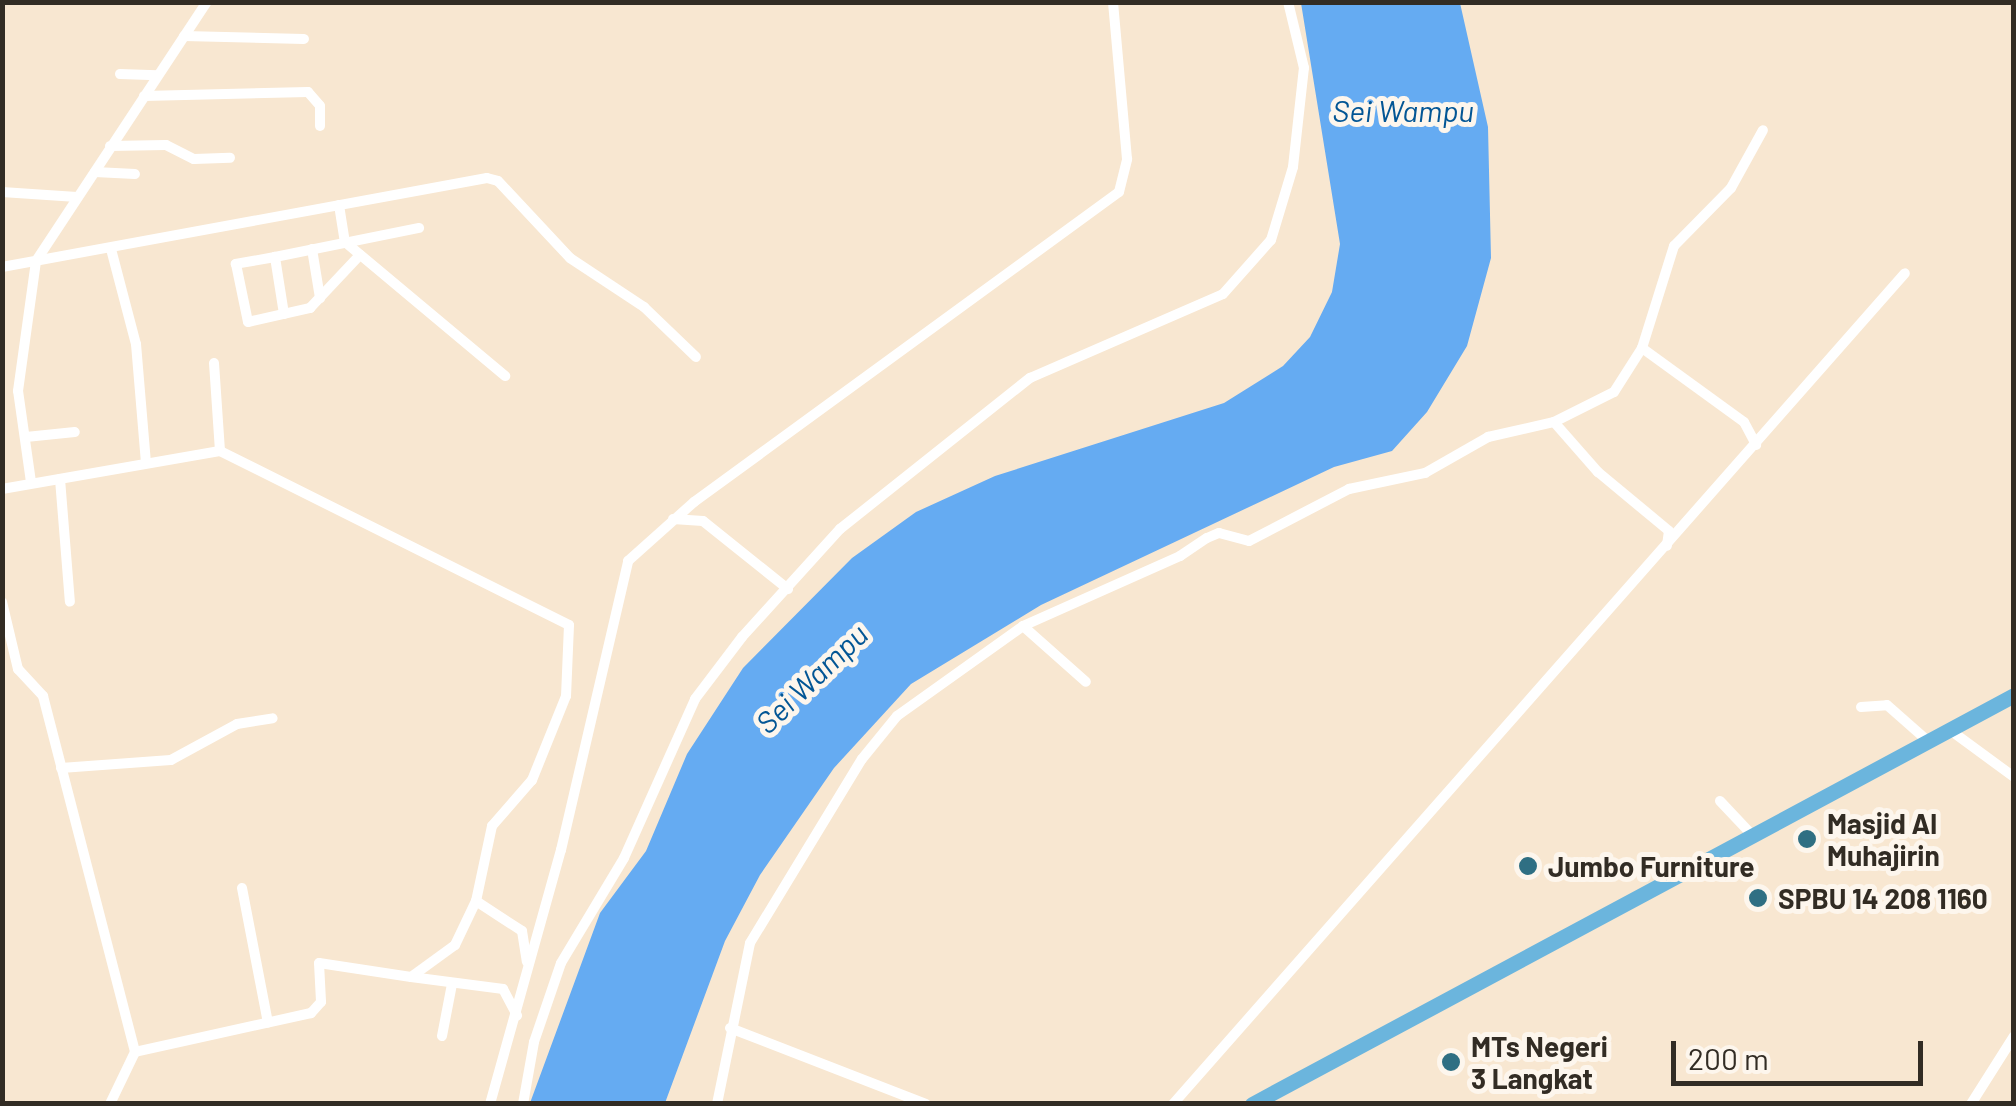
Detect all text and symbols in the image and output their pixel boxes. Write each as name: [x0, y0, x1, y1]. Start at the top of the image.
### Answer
water label: Sei Wampu: [1332, 92, 1474, 128]
water label: Sei Wampu: [748, 616, 874, 740]
place label: Masjid Al Muhajirin: [1827, 806, 1940, 872]
marker: Masjid Al Muhajirin: [1796, 828, 1818, 850]
place label: Jumbo Furniture: [1548, 849, 1755, 883]
marker: Jumbo Furniture: [1517, 855, 1539, 877]
place label: SPBU 14 208 1160: [1778, 881, 1988, 915]
marker: SPBU 14 208 1160: [1747, 887, 1769, 909]
scale bar: [1676, 1021, 1928, 1083]
place label: MTs Negeri 3 Langkat: [1471, 1029, 1608, 1095]
text: 200 m: [1688, 1040, 1769, 1076]
marker: MTs Negeri 3 Langkat: [1440, 1051, 1462, 1073]

